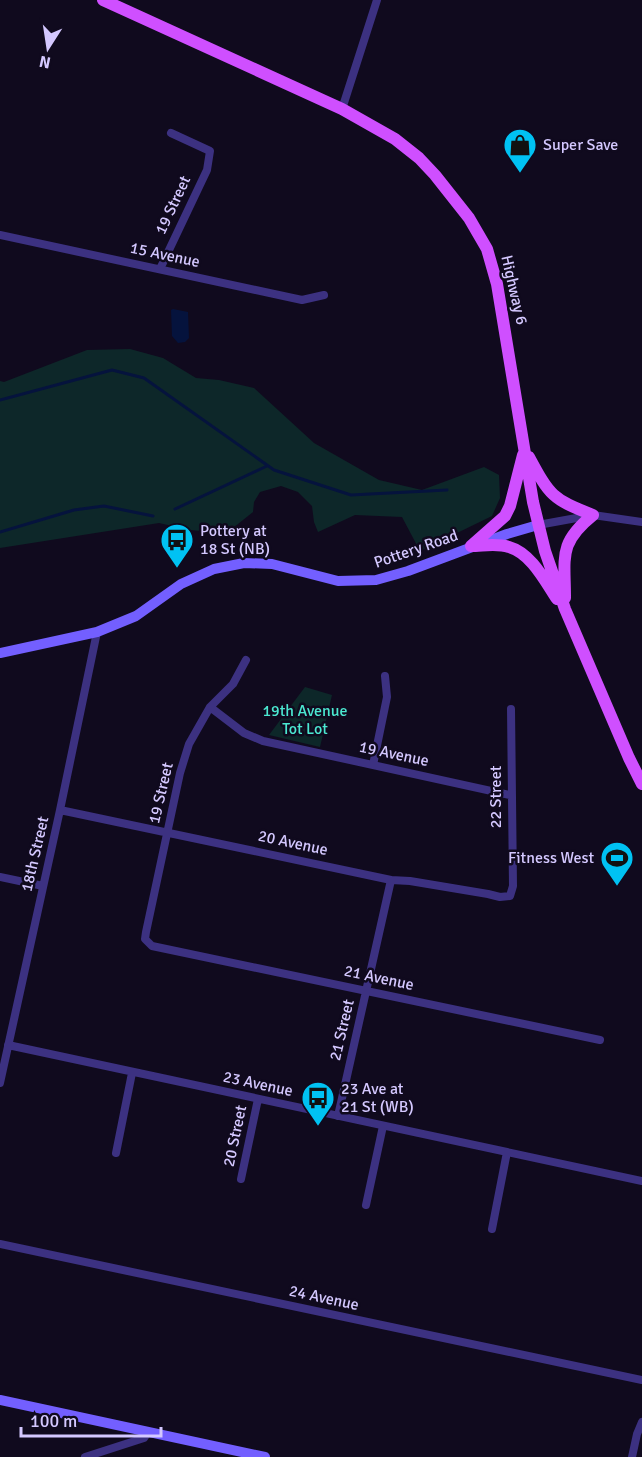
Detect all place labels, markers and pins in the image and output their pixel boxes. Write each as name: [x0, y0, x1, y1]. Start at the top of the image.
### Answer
shop icon: Super Save: [502, 127, 538, 174]
place label: Super Save: [543, 135, 618, 155]
place label: Pottery at 18 St (NB): [200, 521, 270, 559]
bus stop icon: Pottery at 18 St (NB): [159, 522, 195, 569]
sports icon: Fitness West: [599, 840, 635, 887]
place label: Fitness West: [508, 848, 594, 868]
place label: 23 Ave at 21 St (WB): [341, 1079, 414, 1117]
bus stop icon: 23 Ave at 21 St (WB): [300, 1080, 336, 1127]

